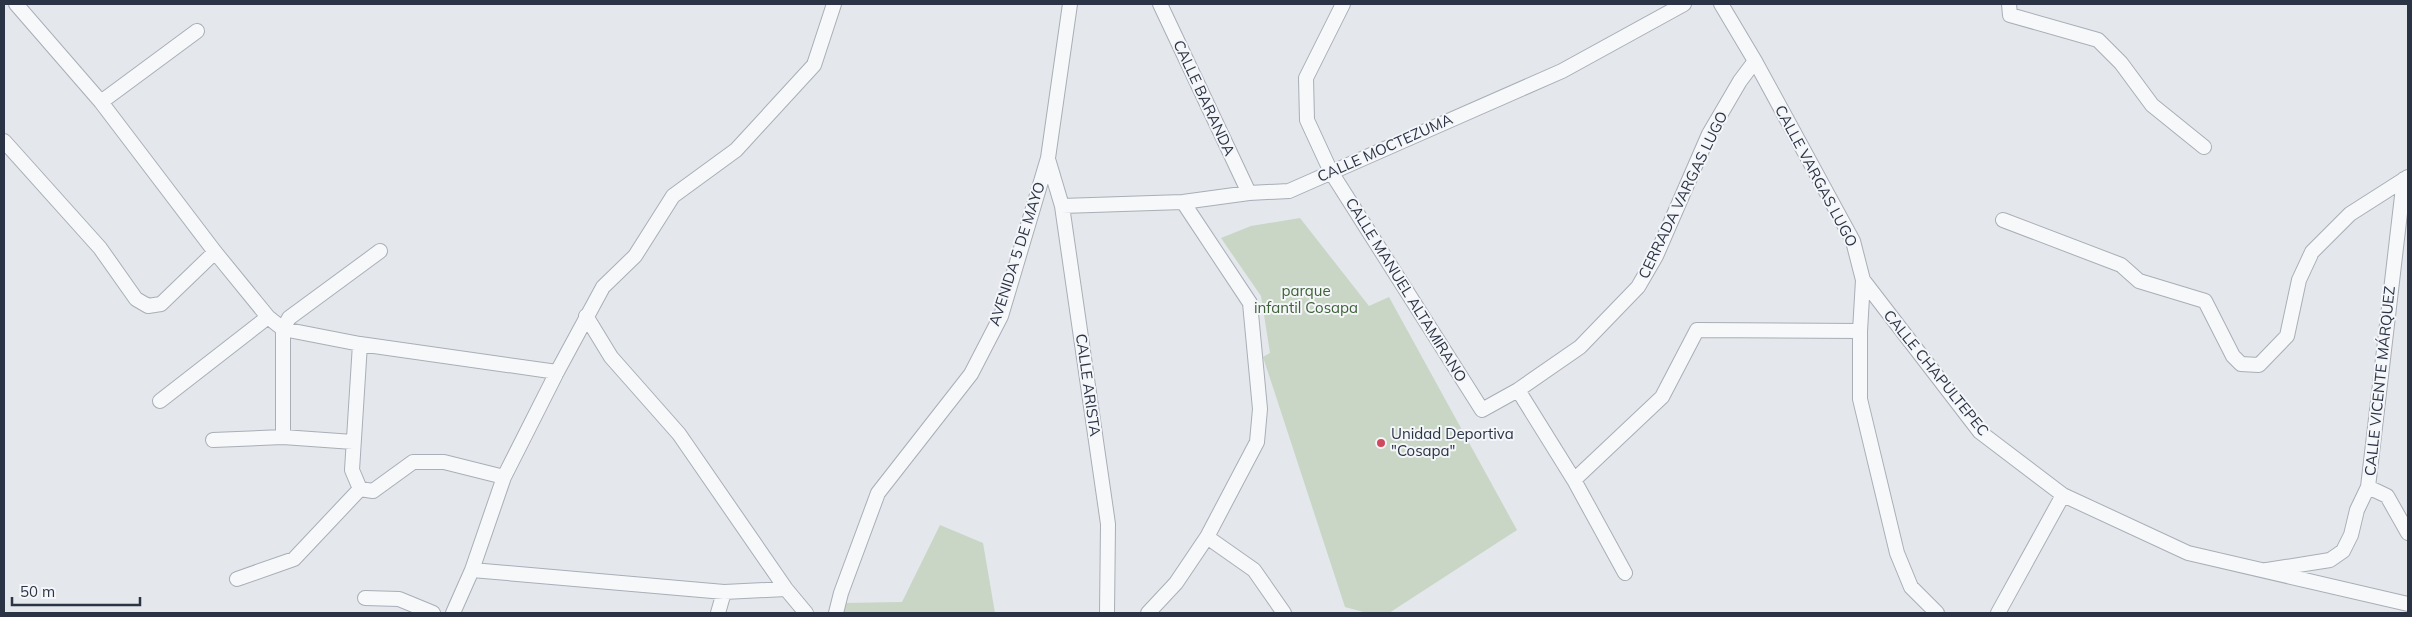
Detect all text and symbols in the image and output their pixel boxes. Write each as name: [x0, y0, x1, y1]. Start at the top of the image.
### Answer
street label: CALLE BARANDA: [1169, 37, 1240, 159]
street label: CALLE VARGAS LUGO: [1771, 102, 1862, 250]
street label: CERRADA VARGAS LUGO: [1634, 108, 1731, 282]
street label: CALLE MOCTEZUMA: [1314, 109, 1456, 186]
street label: AVENIDA 5 DE MAYO: [984, 179, 1049, 328]
street label: CALLE MANUEL ALTAMIRANO: [1342, 194, 1471, 386]
park label: parque infantil Cosapa: [1254, 281, 1358, 317]
street label: CALLE VICENTE MÁRQUEZ: [2360, 285, 2399, 477]
street label: CALLE CHAPULTEPEC: [1880, 306, 1993, 439]
street label: CALLE ARISTA: [1072, 332, 1105, 437]
place label: Unidad Deportiva "Cosapa": [1391, 424, 1514, 460]
marker: Unidad Deportiva "Cosapa": [1375, 437, 1387, 449]
scale bar: [12, 574, 140, 606]
text: 50 m: [20, 582, 55, 601]

